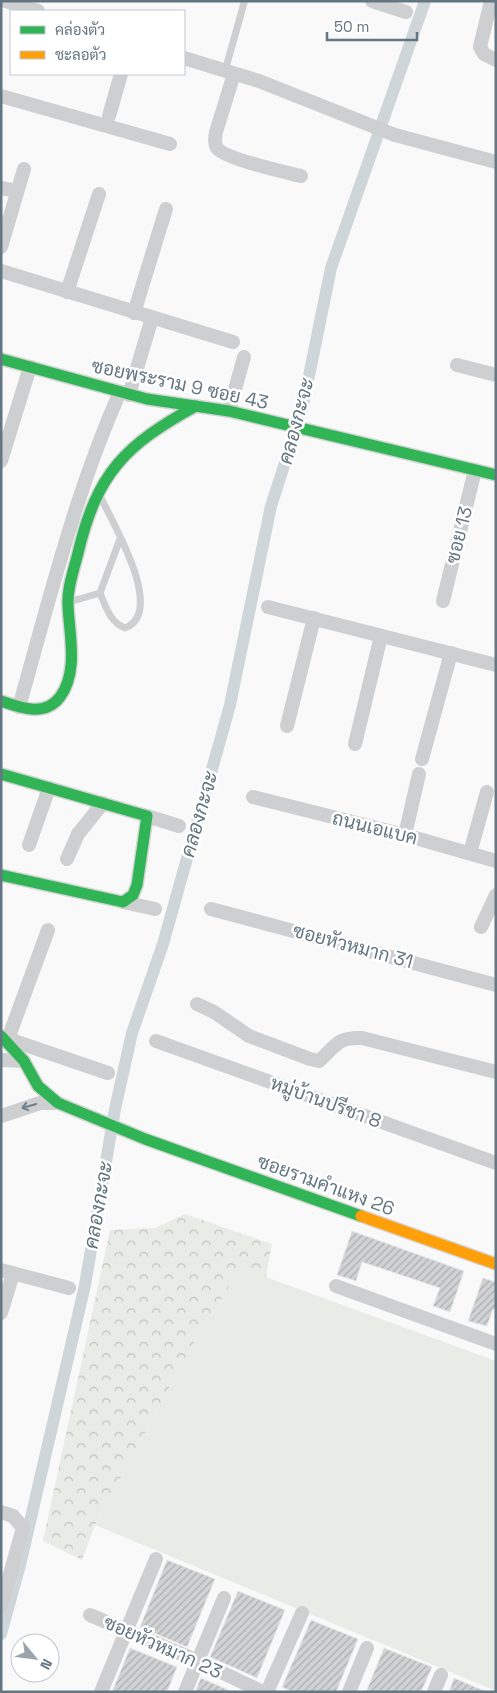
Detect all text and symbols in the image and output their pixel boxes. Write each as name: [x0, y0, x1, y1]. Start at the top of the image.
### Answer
legend: [10, 10, 185, 75]
scale bar: [327, 10, 417, 42]
text: 50 m: [334, 17, 369, 36]
text: คล่องตัว: [55, 20, 105, 39]
text: ชะลอตัว: [55, 45, 106, 64]
street label: ซอยพระราม 9 ซอย 43: [89, 353, 271, 415]
water label: คลองกะจะ: [272, 375, 320, 467]
street label: ซอย 13: [440, 504, 478, 566]
water label: คลองกะจะ: [174, 768, 224, 860]
street label: ถนนเอแบค: [330, 805, 420, 851]
street label: ซอยหัวหมาก 31: [290, 918, 416, 974]
street label: หมู่บ้านปรีชา 8: [267, 1070, 385, 1135]
one-way arrow: [21, 1102, 37, 1112]
street label: ซอยรามคำแหง 26: [254, 1149, 398, 1221]
water label: คลองกะจะ: [78, 1159, 119, 1251]
street label: ซอยหัวหมาก 23: [100, 1610, 226, 1684]
north arrow: [10, 1633, 60, 1683]
text: N: [36, 1656, 57, 1673]

